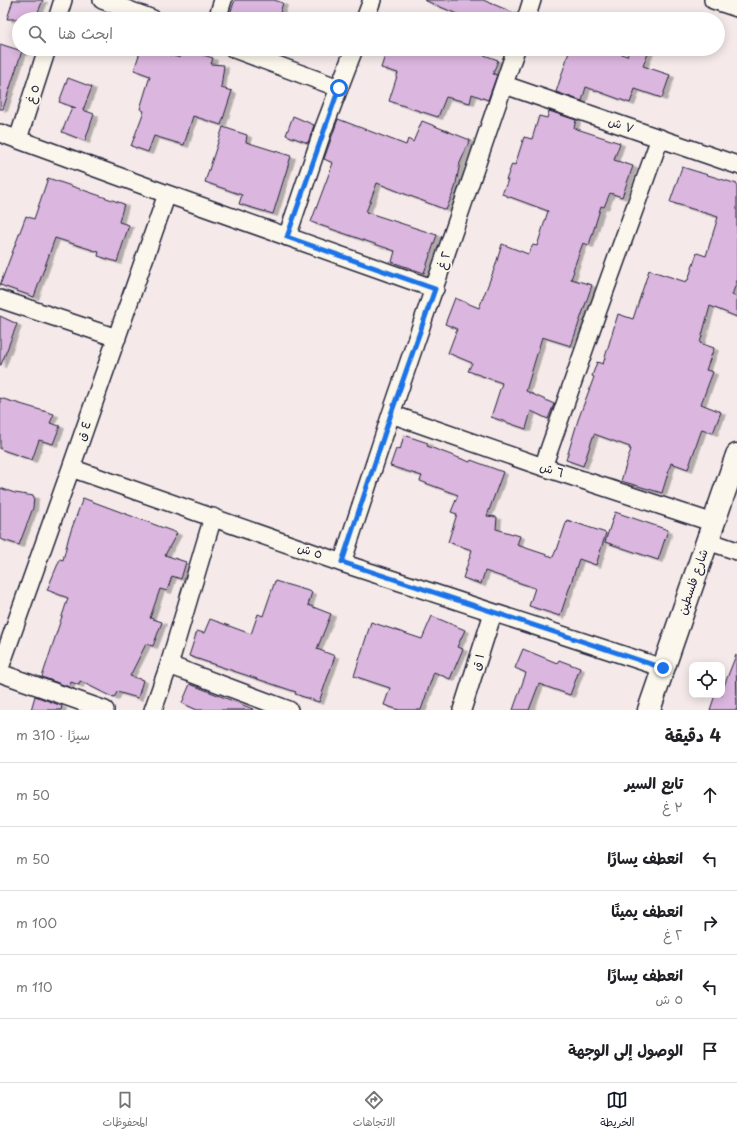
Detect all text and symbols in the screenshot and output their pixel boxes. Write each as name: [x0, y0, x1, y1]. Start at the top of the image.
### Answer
search box: [12, 12, 725, 56]
text: ابحث هنا: [58, 21, 113, 44]
icon: search: [26, 23, 48, 45]
route start: [330, 79, 348, 97]
street label: ٥ غ: [21, 82, 45, 106]
street label: ٧ ش: [606, 111, 637, 137]
street label: ٢ غ: [432, 248, 455, 272]
street label: ٤ ق: [71, 418, 95, 443]
street label: ٦ ش: [538, 457, 567, 481]
street label: ٥ ش: [295, 537, 325, 563]
street label: شارع فلسطين: [672, 546, 713, 617]
street label: ١ ق: [466, 651, 488, 673]
route end: [654, 659, 672, 677]
map controls: [689, 662, 725, 698]
button: locate: [689, 662, 725, 698]
text: 4 دقيقة: [665, 722, 721, 748]
text: سيرًا · 310 m: [16, 725, 90, 744]
text: تابع السير: [625, 771, 683, 794]
icon: ahead: [699, 784, 721, 806]
text: 50 m: [16, 785, 50, 804]
text: ٣ غ: [662, 797, 683, 816]
text: انعطف يسارًا: [607, 846, 683, 869]
icon: left: [699, 848, 721, 870]
text: 50 m: [16, 849, 50, 868]
text: انعطف يمينًا: [611, 899, 683, 922]
icon: right: [699, 912, 721, 934]
text: 100 m: [16, 913, 57, 932]
text: ٢ غ: [663, 925, 683, 944]
text: انعطف يسارًا: [607, 963, 683, 986]
icon: left: [699, 976, 721, 998]
text: 110 m: [16, 977, 52, 996]
text: ٥ ش: [656, 989, 683, 1008]
text: الوصول إلى الوجهة: [568, 1038, 683, 1061]
icon: arrive: [699, 1040, 721, 1062]
tab: المحفوظات: [103, 1089, 148, 1132]
tab: الاتجاهات: [353, 1089, 395, 1132]
tab: الخريطة: [600, 1089, 635, 1132]

